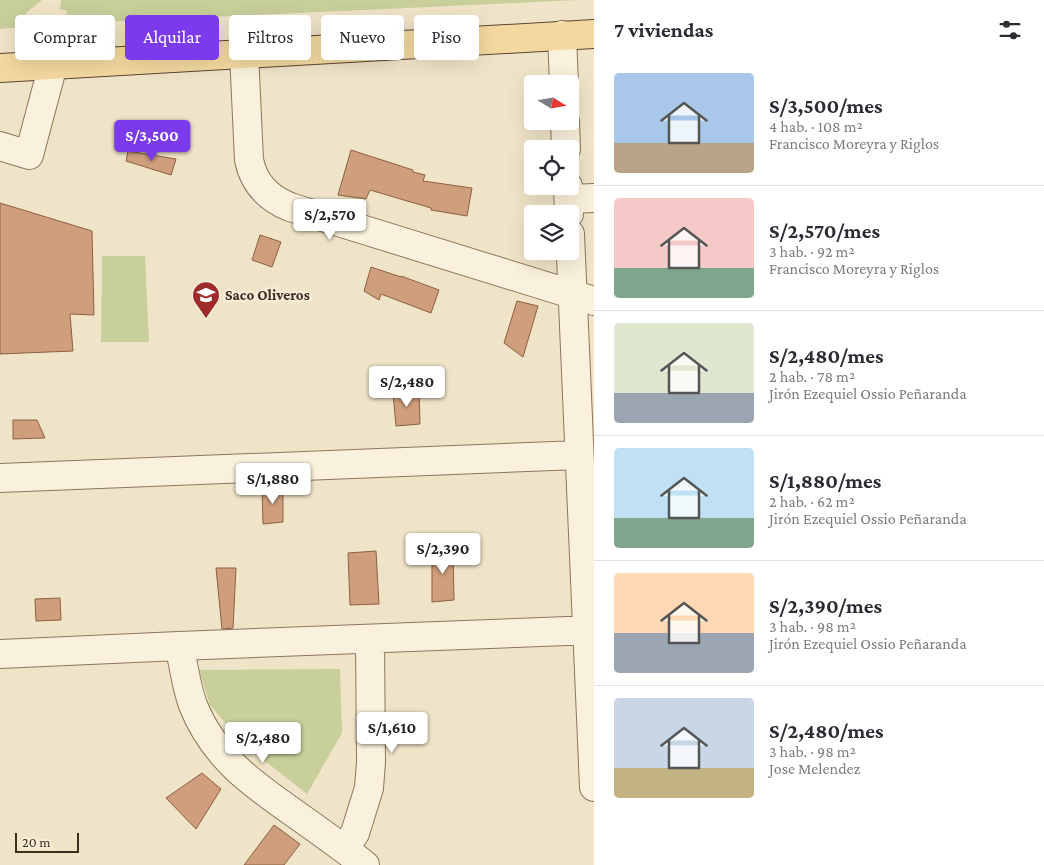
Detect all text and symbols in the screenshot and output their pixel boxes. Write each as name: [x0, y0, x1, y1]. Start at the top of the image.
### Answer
chip: Comprar: [15, 15, 115, 60]
chip: Alquilar: [125, 15, 219, 60]
chip: Filtros: [229, 15, 311, 60]
chip: Nuevo: [321, 15, 404, 60]
chip: Piso: [414, 15, 479, 60]
icon: filters: [996, 16, 1024, 44]
text: 7 viviendas: [614, 18, 713, 42]
north arrow: [524, 75, 579, 130]
map controls: [524, 75, 579, 260]
icon: home: [654, 93, 714, 153]
text: S/3,500/mes: [769, 94, 883, 118]
text: 4 hab. · 108 m²: [769, 118, 863, 135]
pin: S/3,500: [106, 120, 198, 162]
text: S/3,500: [125, 127, 179, 144]
text: Francisco Moreyra y Riglos: [769, 135, 939, 152]
button: locate: [524, 140, 579, 195]
pin: S/2,570: [284, 198, 376, 241]
button: layers: [524, 205, 579, 260]
text: S/2,570: [304, 206, 356, 223]
icon: home: [654, 218, 714, 278]
text: S/2,570/mes: [769, 219, 880, 243]
text: 3 hab. · 92 m²: [769, 243, 855, 260]
text: Francisco Moreyra y Riglos: [769, 260, 939, 277]
school or university icon: Saco Oliveros: [191, 280, 221, 319]
place label: Saco Oliveros: [225, 287, 310, 303]
icon: home: [654, 343, 714, 403]
text: S/2,480/mes: [769, 344, 884, 368]
pin: S/2,480: [361, 366, 453, 408]
text: 2 hab. · 78 m²: [769, 368, 855, 385]
text: S/2,480: [380, 373, 434, 390]
text: Jirón Ezequiel Ossio Peñaranda: [769, 385, 967, 402]
pin: S/1,880: [227, 462, 319, 505]
icon: home: [654, 468, 714, 528]
text: S/1,880/mes: [769, 469, 881, 493]
text: S/1,880: [247, 470, 299, 487]
text: 2 hab. · 62 m²: [769, 493, 855, 510]
text: Jirón Ezequiel Ossio Peñaranda: [769, 510, 967, 527]
pin: S/2,390: [397, 532, 489, 575]
text: S/2,390: [416, 540, 470, 557]
icon: home: [654, 593, 714, 653]
text: S/2,390/mes: [769, 594, 882, 618]
text: 3 hab. · 98 m²: [769, 618, 856, 635]
text: Jirón Ezequiel Ossio Peñaranda: [769, 635, 967, 652]
pin: S/1,610: [346, 712, 438, 754]
icon: home: [654, 718, 714, 778]
text: S/1,610: [368, 719, 416, 736]
text: S/2,480/mes: [769, 719, 884, 743]
pin: S/2,480: [217, 722, 309, 764]
text: S/2,480: [236, 729, 290, 746]
text: 3 hab. · 98 m²: [769, 743, 856, 760]
text: Jose Melendez: [769, 760, 860, 777]
scale bar: [15, 830, 79, 853]
text: 20 m: [22, 834, 50, 850]

